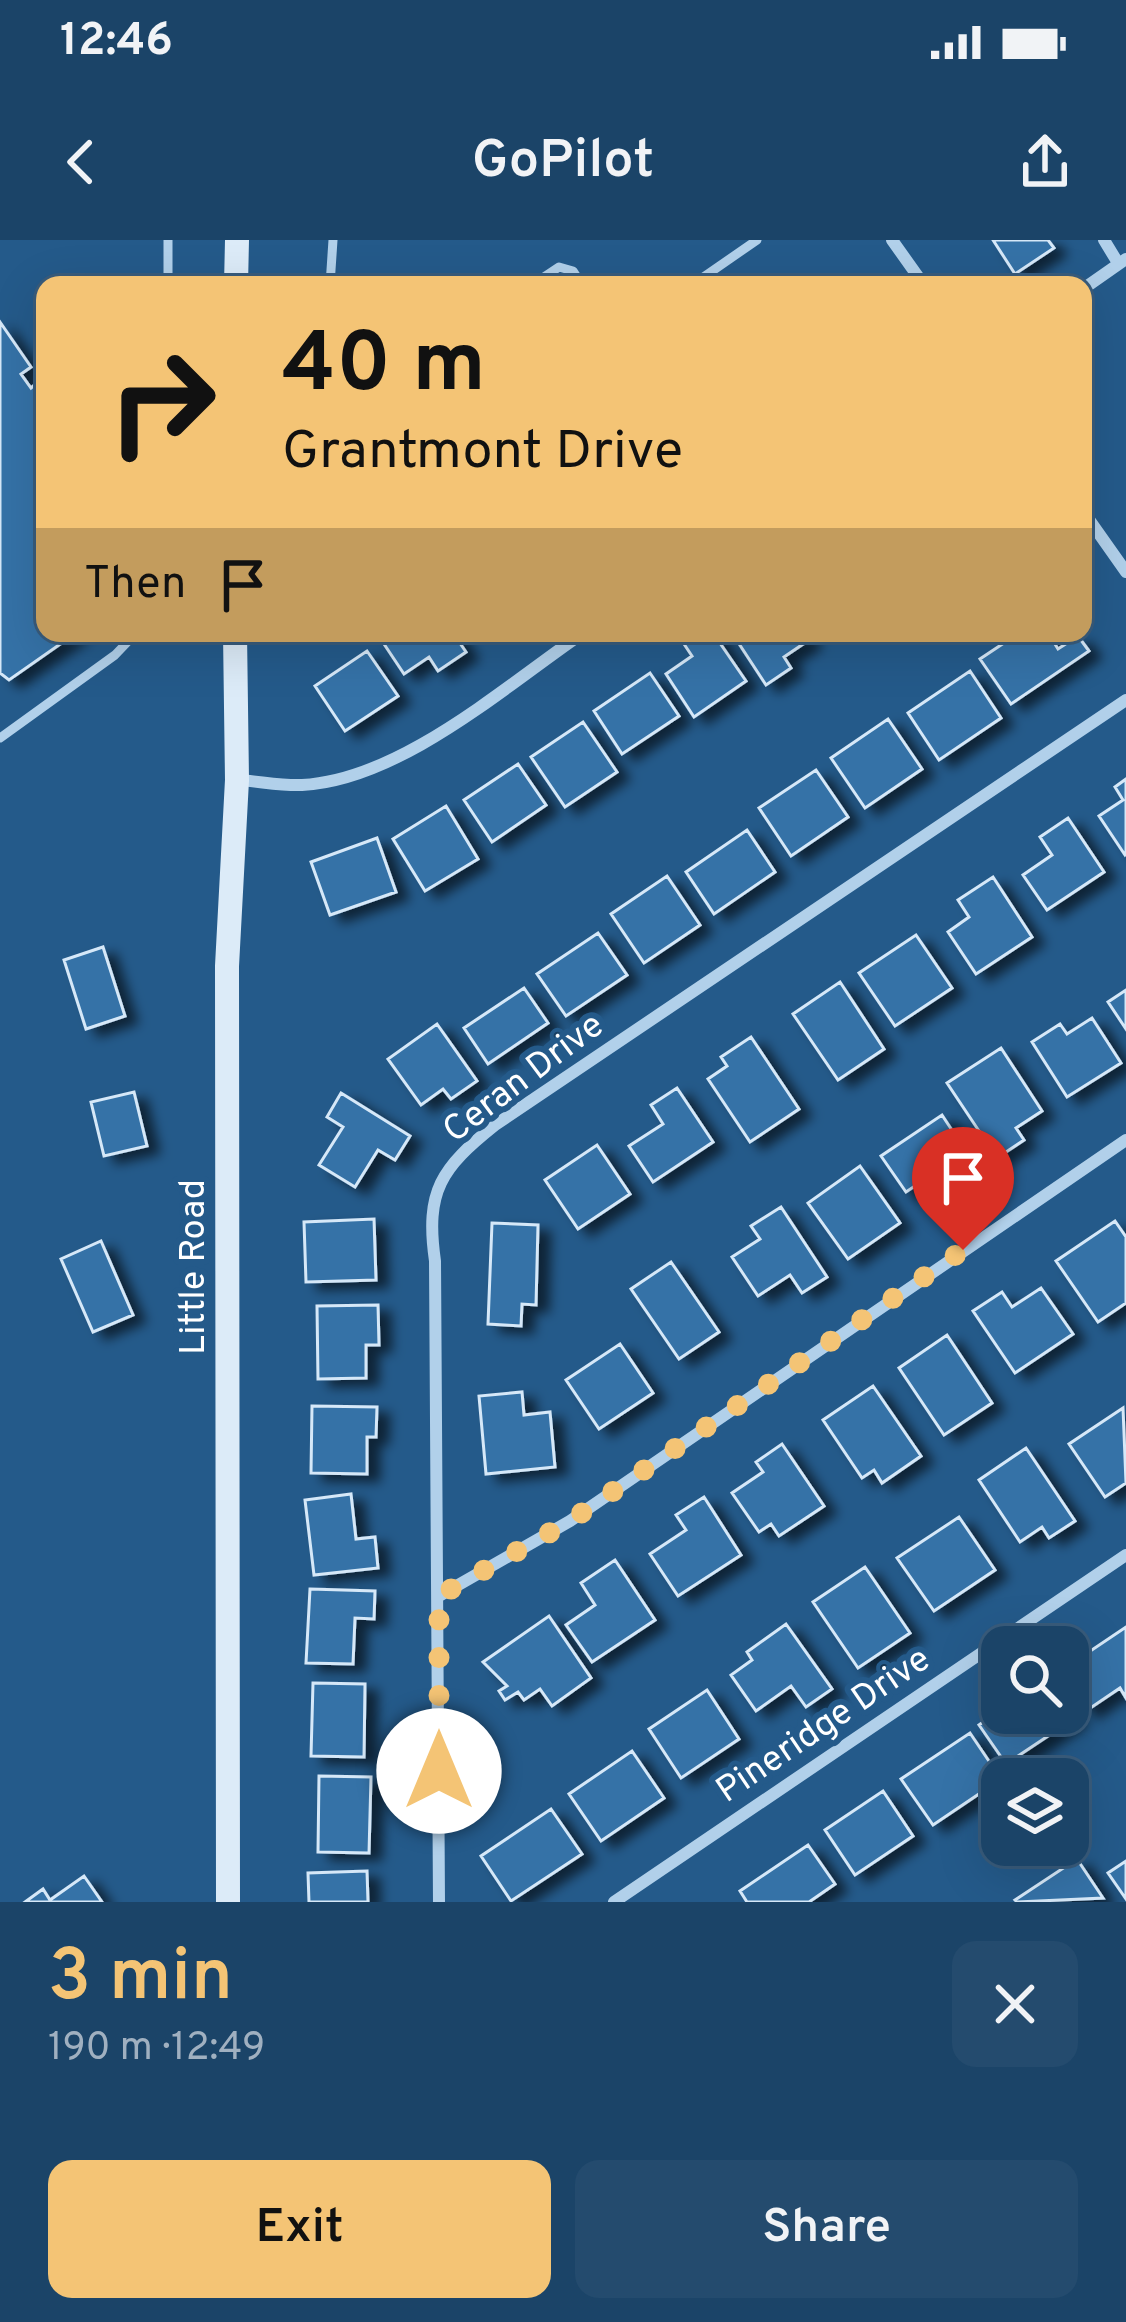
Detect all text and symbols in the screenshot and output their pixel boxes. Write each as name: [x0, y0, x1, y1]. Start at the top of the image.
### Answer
text: 12:46: [60, 14, 173, 71]
text: GoPilot: [472, 128, 654, 197]
icon: back: [48, 129, 114, 195]
icon: share: [1012, 129, 1078, 195]
text: 40 m: [282, 315, 486, 421]
icon: right: [84, 324, 240, 480]
text: Grantmont Drive: [282, 419, 683, 488]
icon: arrive: [210, 552, 276, 618]
text: Then: [84, 557, 186, 614]
street label: Ceran Drive: [435, 1004, 614, 1155]
pin: [912, 1127, 1014, 1250]
icon: arrive: [930, 1145, 996, 1211]
street label: Little Road: [172, 1179, 218, 1355]
map controls: [981, 1626, 1089, 1866]
button: search: [981, 1626, 1089, 1734]
street label: Pineridge Drive: [708, 1638, 940, 1815]
position arrow: [376, 1708, 502, 1834]
button: layers: [981, 1758, 1089, 1866]
text: 3 min: [48, 1934, 233, 2026]
button: close: [952, 1941, 1078, 2067]
text: 190 m · 12:49: [48, 2025, 265, 2074]
button: Exit: [48, 2160, 551, 2298]
button: Share: [575, 2160, 1078, 2298]

